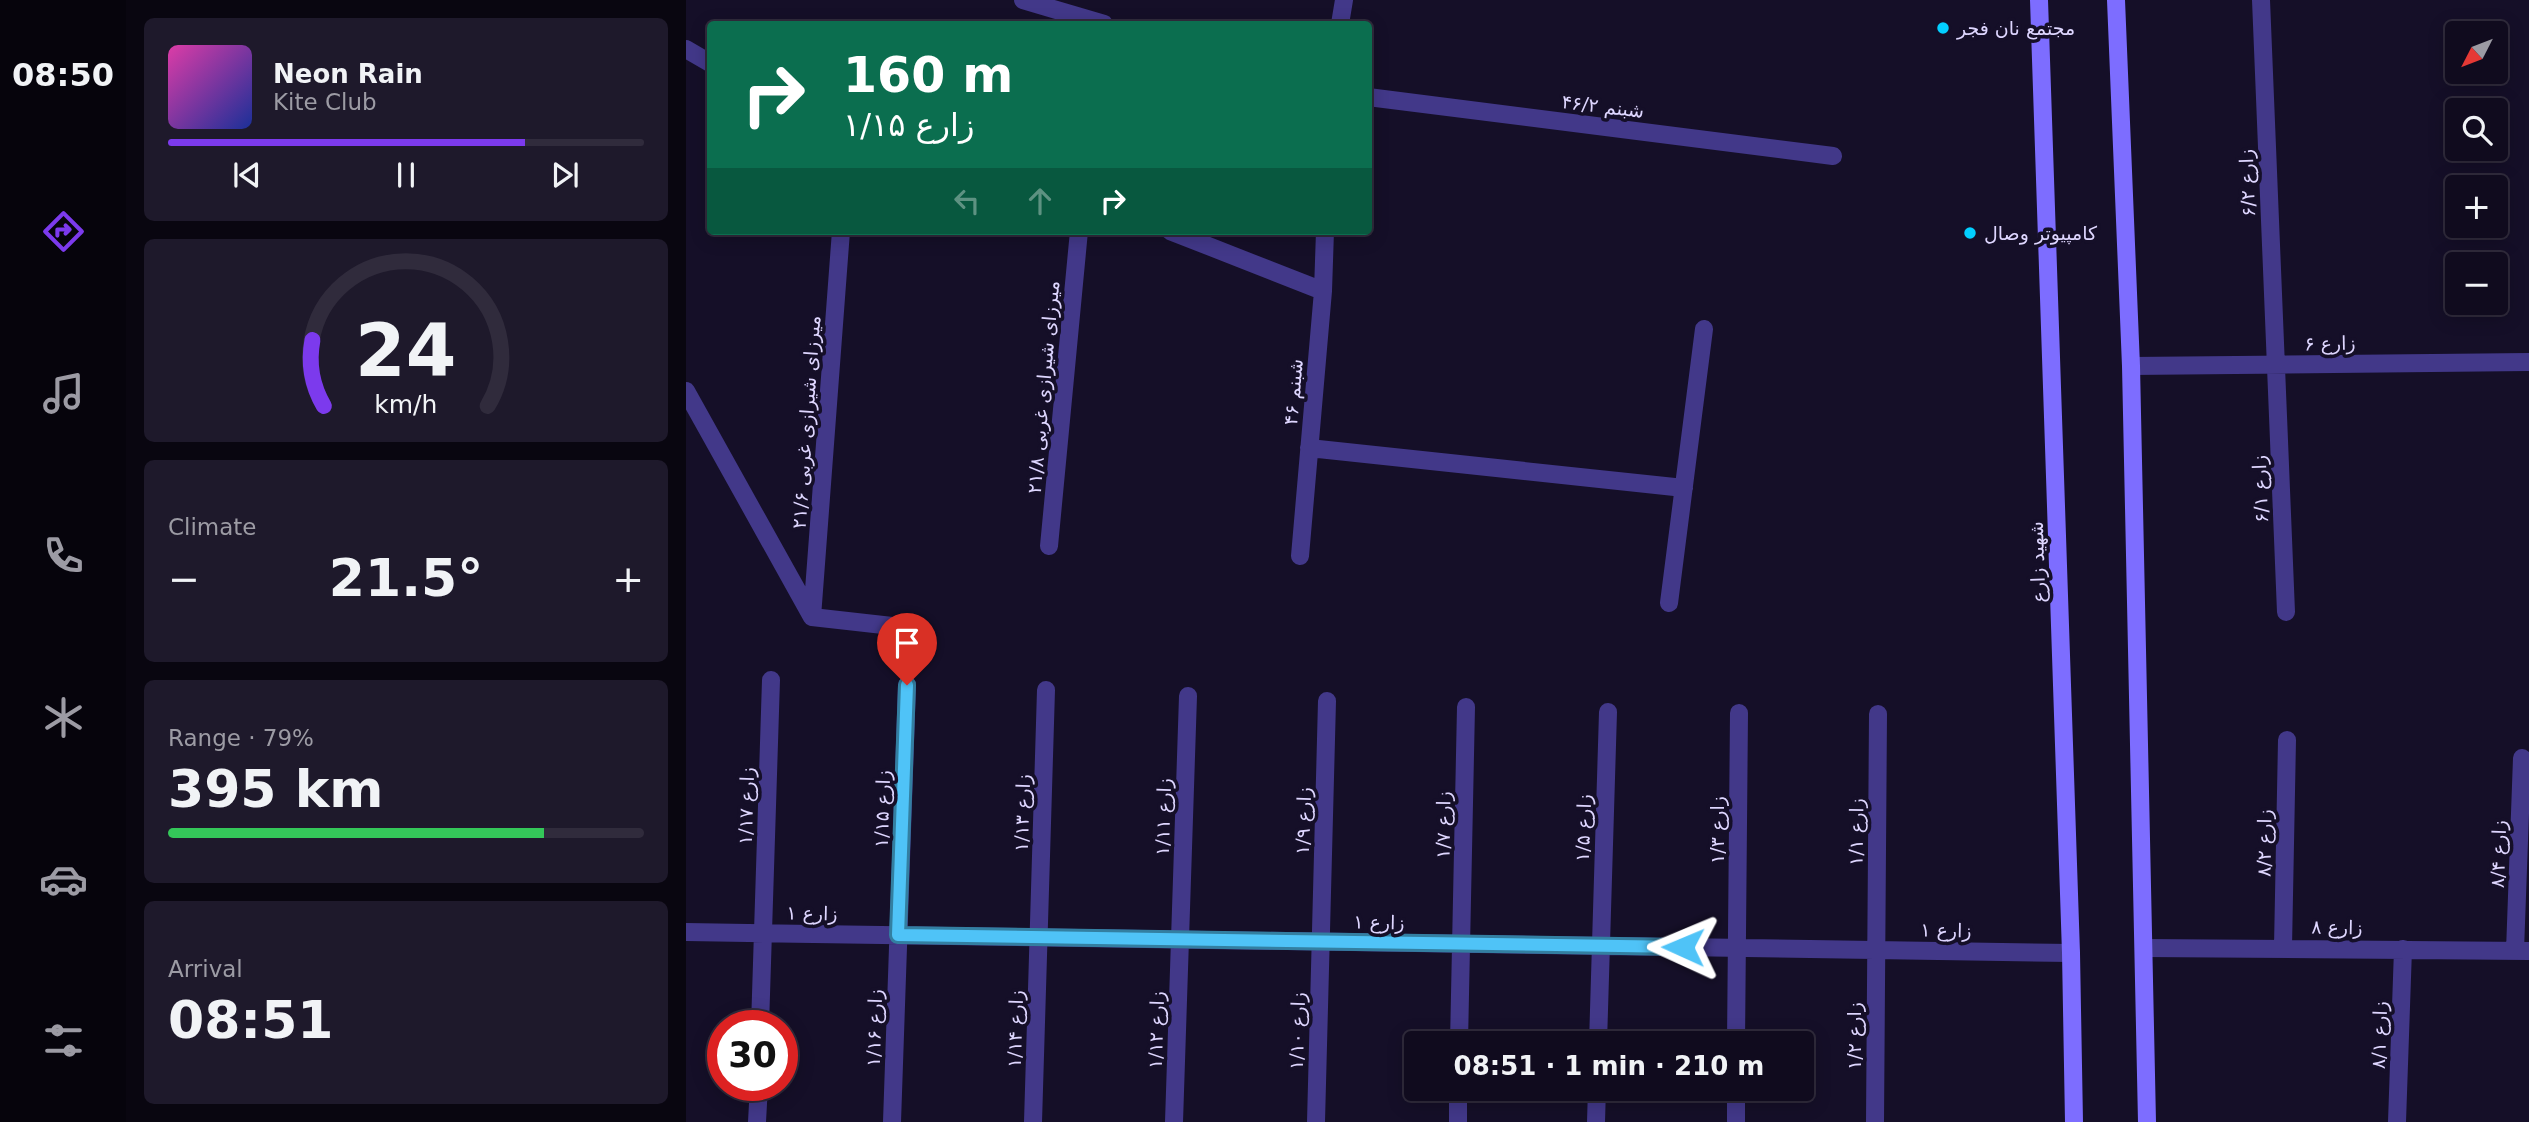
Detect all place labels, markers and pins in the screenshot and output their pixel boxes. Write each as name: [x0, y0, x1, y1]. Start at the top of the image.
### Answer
place label: مجتمع نان فجر: [1956, 17, 2075, 40]
marker: مجتمع نان فجر: [1935, 20, 1951, 36]
place label: کامپیوتر وصال: [1984, 222, 2098, 245]
marker: کامپیوتر وصال: [1962, 225, 1978, 241]
pin: [877, 613, 937, 685]

